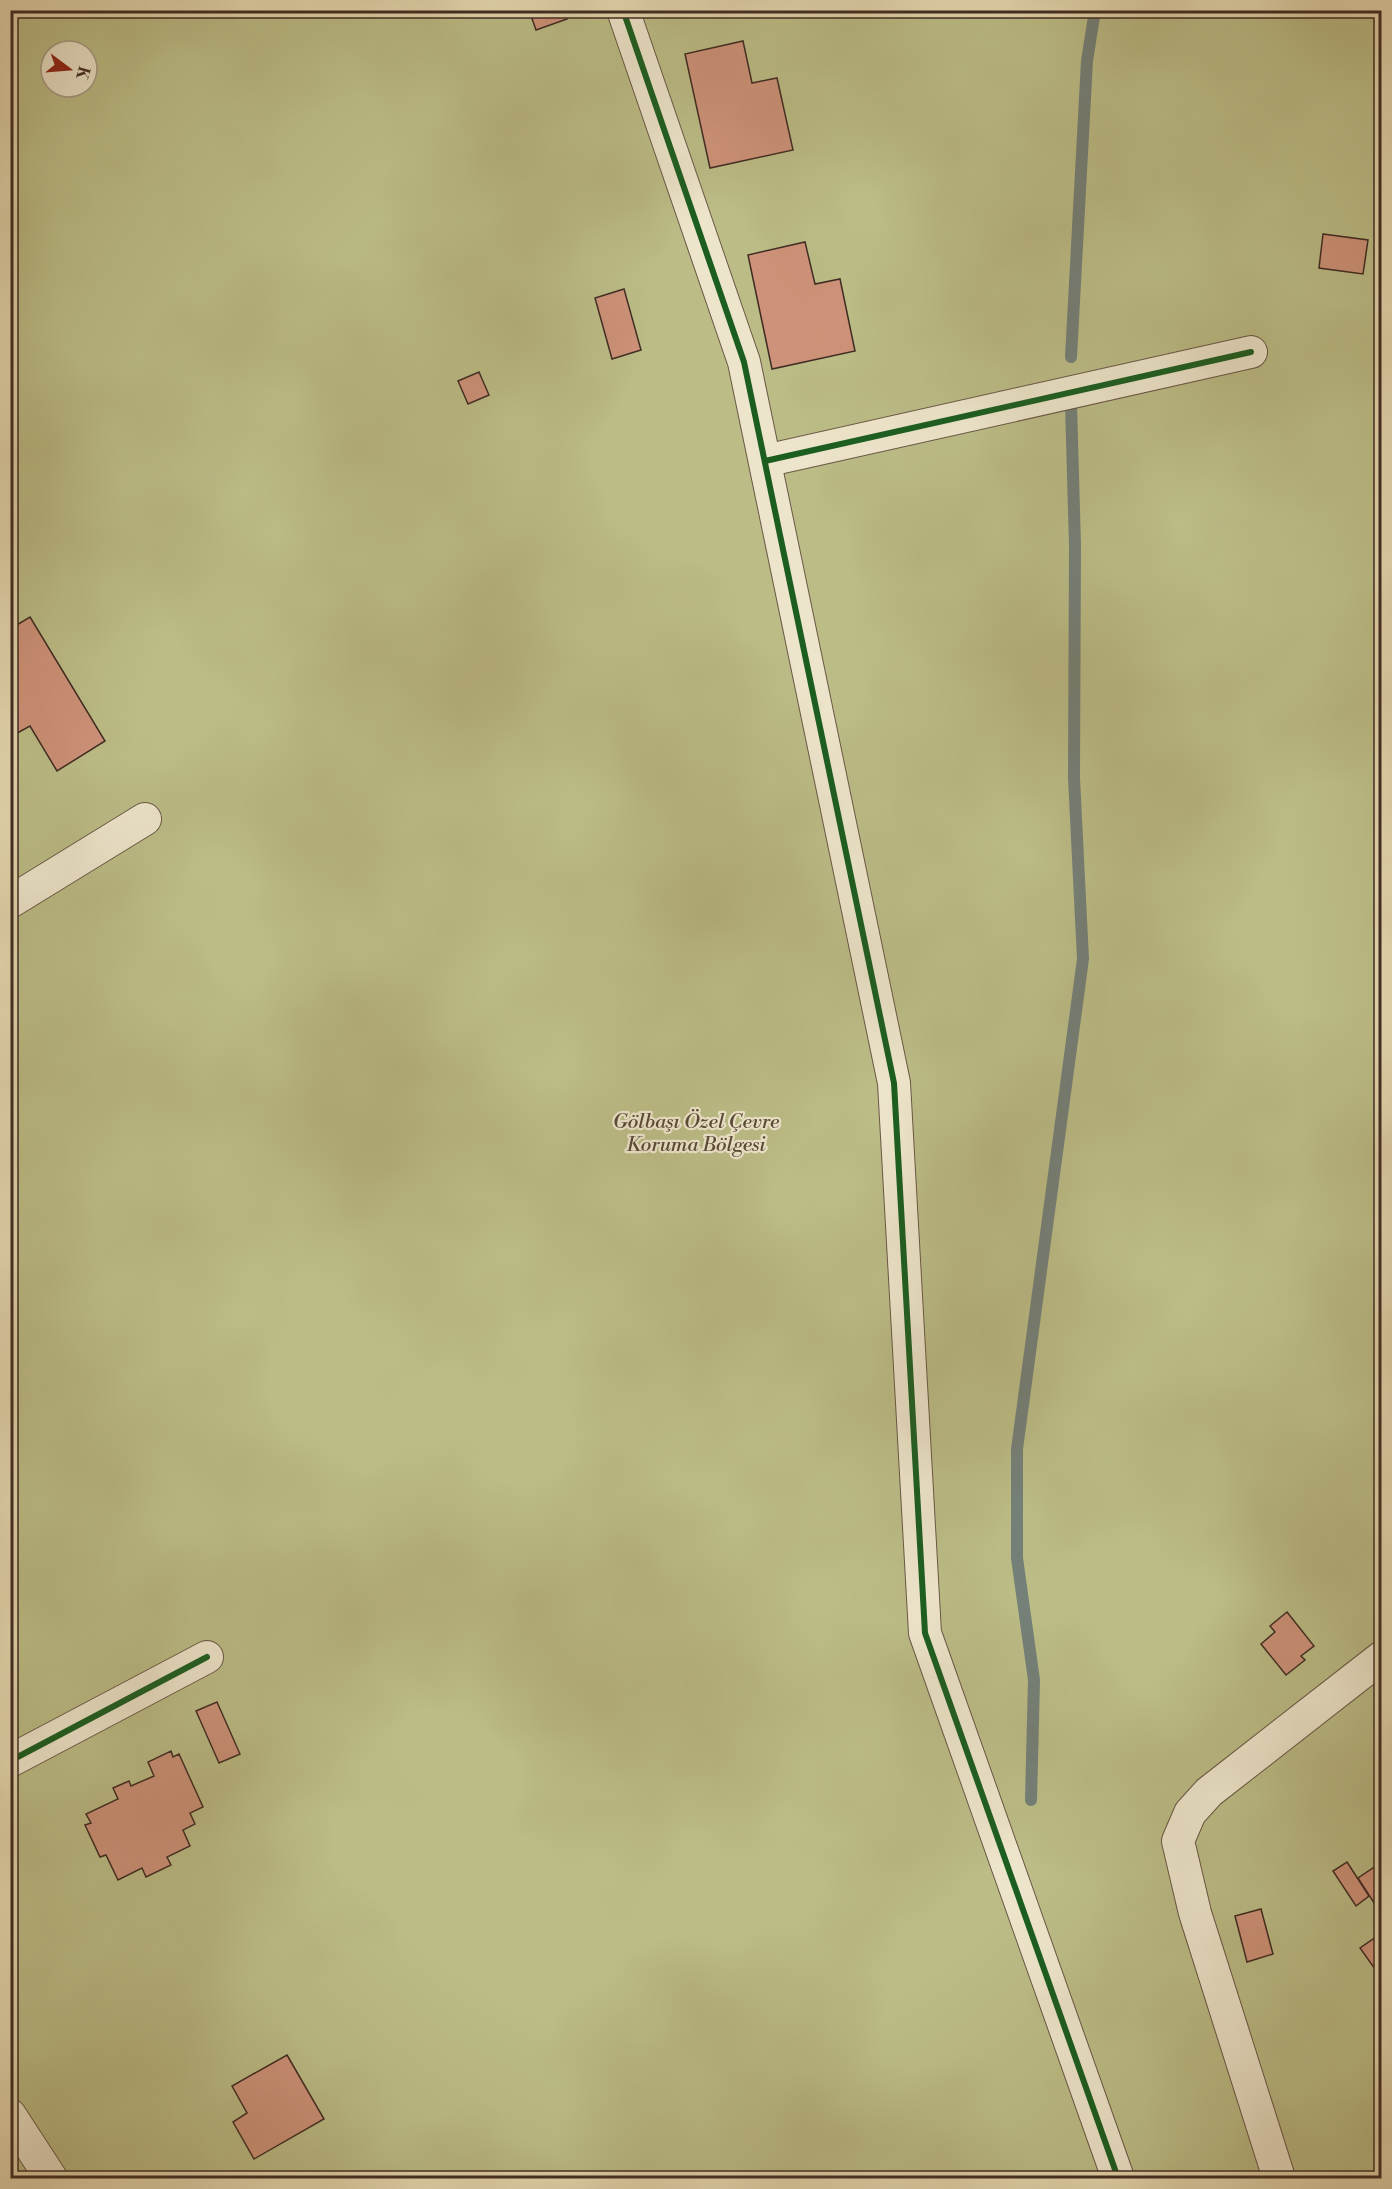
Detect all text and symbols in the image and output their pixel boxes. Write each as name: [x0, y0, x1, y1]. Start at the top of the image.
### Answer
north arrow: [39, 39, 99, 99]
text: K: [71, 64, 94, 83]
park label: Gölbaşı Özel Çevre Koruma Bölgesi: [613, 1109, 780, 1158]

